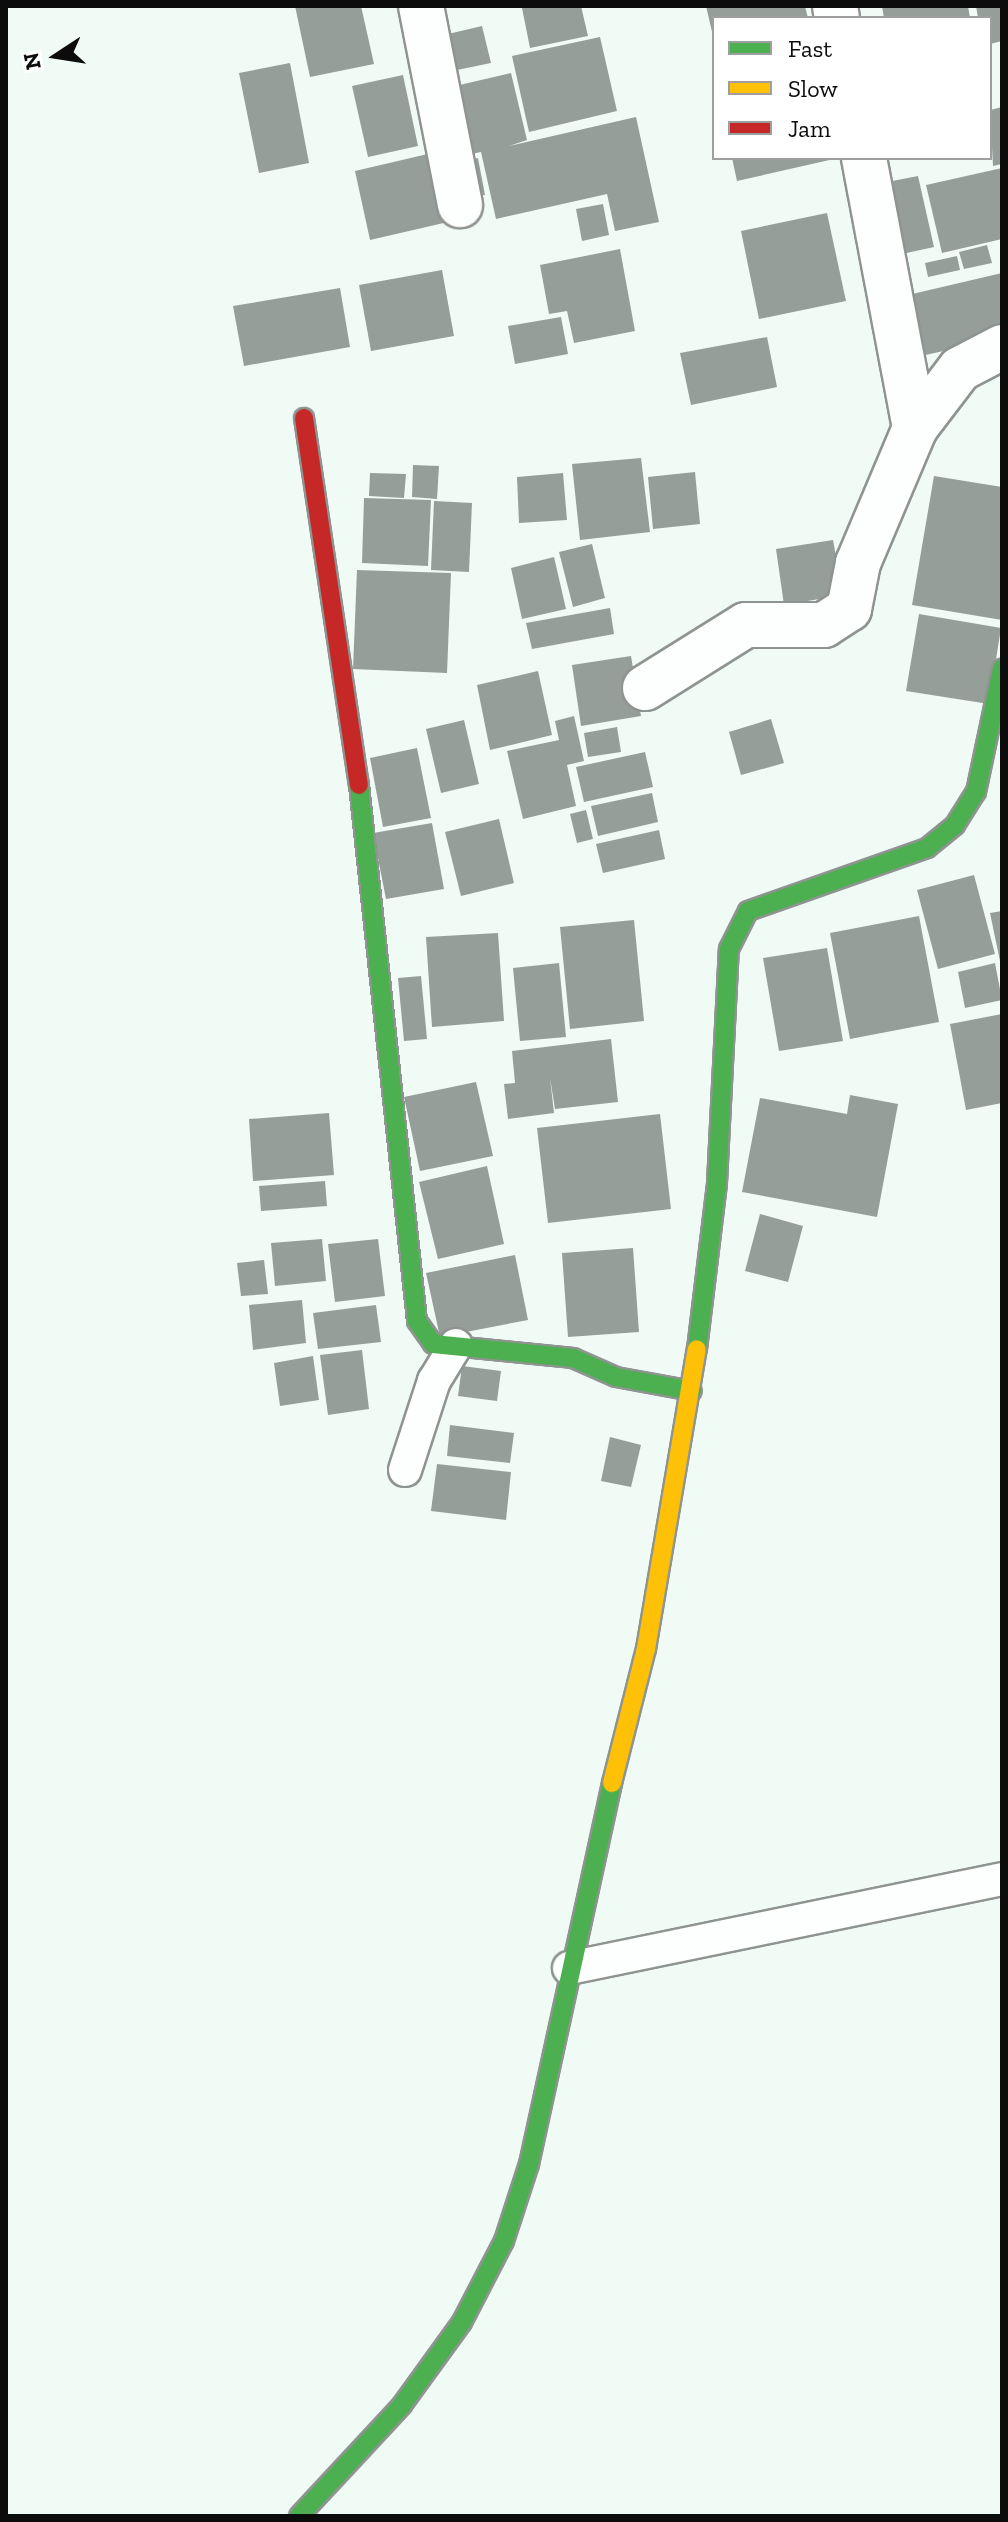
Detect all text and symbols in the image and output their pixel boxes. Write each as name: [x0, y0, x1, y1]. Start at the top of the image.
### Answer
north arrow: [16, 16, 96, 96]
legend: [712, 16, 992, 160]
text: Fast: [788, 34, 832, 63]
text: N: [17, 50, 47, 72]
text: Slow: [788, 74, 838, 103]
text: Jam: [788, 114, 831, 143]

